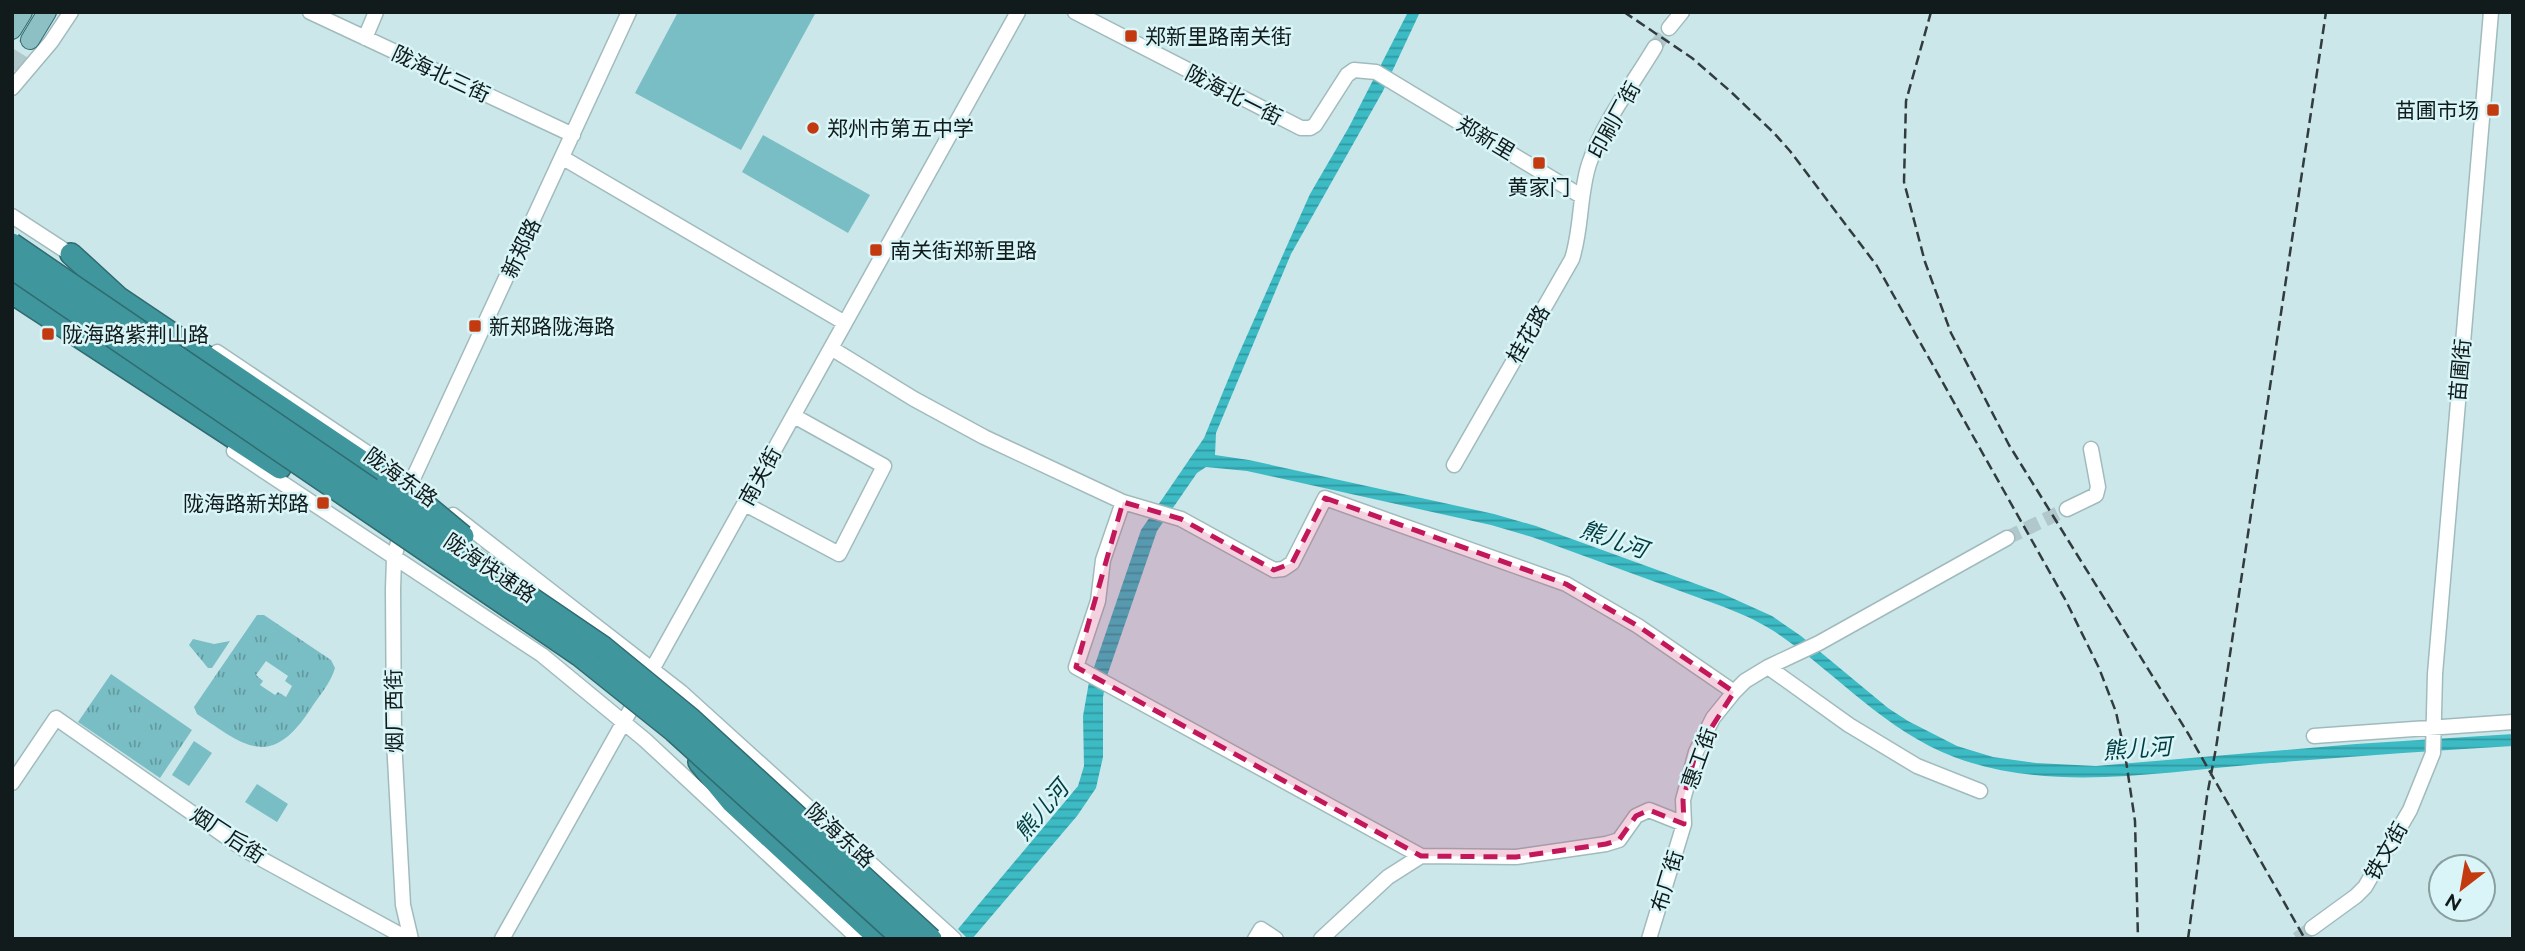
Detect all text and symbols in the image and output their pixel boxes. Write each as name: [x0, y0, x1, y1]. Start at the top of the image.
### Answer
place label: 郑新里路南关街: [1145, 24, 1292, 49]
marker: 郑新里路南关街: [1123, 28, 1139, 44]
street label: 陇海北三街: [388, 40, 494, 108]
street label: 陇海北一街: [1182, 60, 1286, 130]
street label: 印刷厂街: [1583, 77, 1645, 163]
place label: 苗圃市场: [2395, 98, 2479, 123]
marker: 苗圃市场: [2485, 102, 2501, 118]
street label: 郑新里: [1453, 111, 1519, 165]
place label: 郑州市第五中学: [827, 116, 974, 141]
marker: 郑州市第五中学: [805, 120, 821, 136]
marker: 黄家门: [1531, 155, 1547, 171]
place label: 黄家门: [1508, 175, 1571, 200]
street label: 新郑路: [496, 214, 546, 282]
place label: 南关街郑新里路: [890, 238, 1037, 263]
marker: 南关街郑新里路: [868, 242, 884, 258]
street label: 桂花路: [1501, 300, 1555, 368]
place label: 新郑路陇海路: [489, 314, 615, 339]
marker: 新郑路陇海路: [467, 318, 483, 334]
place label: 陇海路紫荆山路: [62, 322, 209, 347]
marker: 陇海路紫荆山路: [40, 326, 56, 342]
street label: 苗圃街: [2445, 338, 2475, 402]
street label: 陇海东路: [360, 442, 442, 512]
street label: 南关街: [734, 442, 786, 510]
place label: 陇海路新郑路: [183, 491, 309, 516]
marker: 陇海路新郑路: [315, 495, 331, 511]
water label: 熊儿河: [1577, 515, 1655, 564]
street label: 陇海快速路: [439, 528, 541, 608]
street label: 烟厂西街: [381, 669, 407, 753]
street label: 惠工街: [1676, 724, 1722, 792]
water label: 熊儿河: [2102, 732, 2176, 764]
water label: 熊儿河: [1008, 772, 1076, 845]
street label: 陇海东路: [800, 798, 880, 872]
street label: 烟厂后街: [186, 802, 270, 868]
street label: 铁文街: [2359, 817, 2413, 885]
street label: 布厂街: [1646, 847, 1688, 915]
north arrow: [2427, 853, 2497, 923]
text: N: [2441, 889, 2465, 916]

